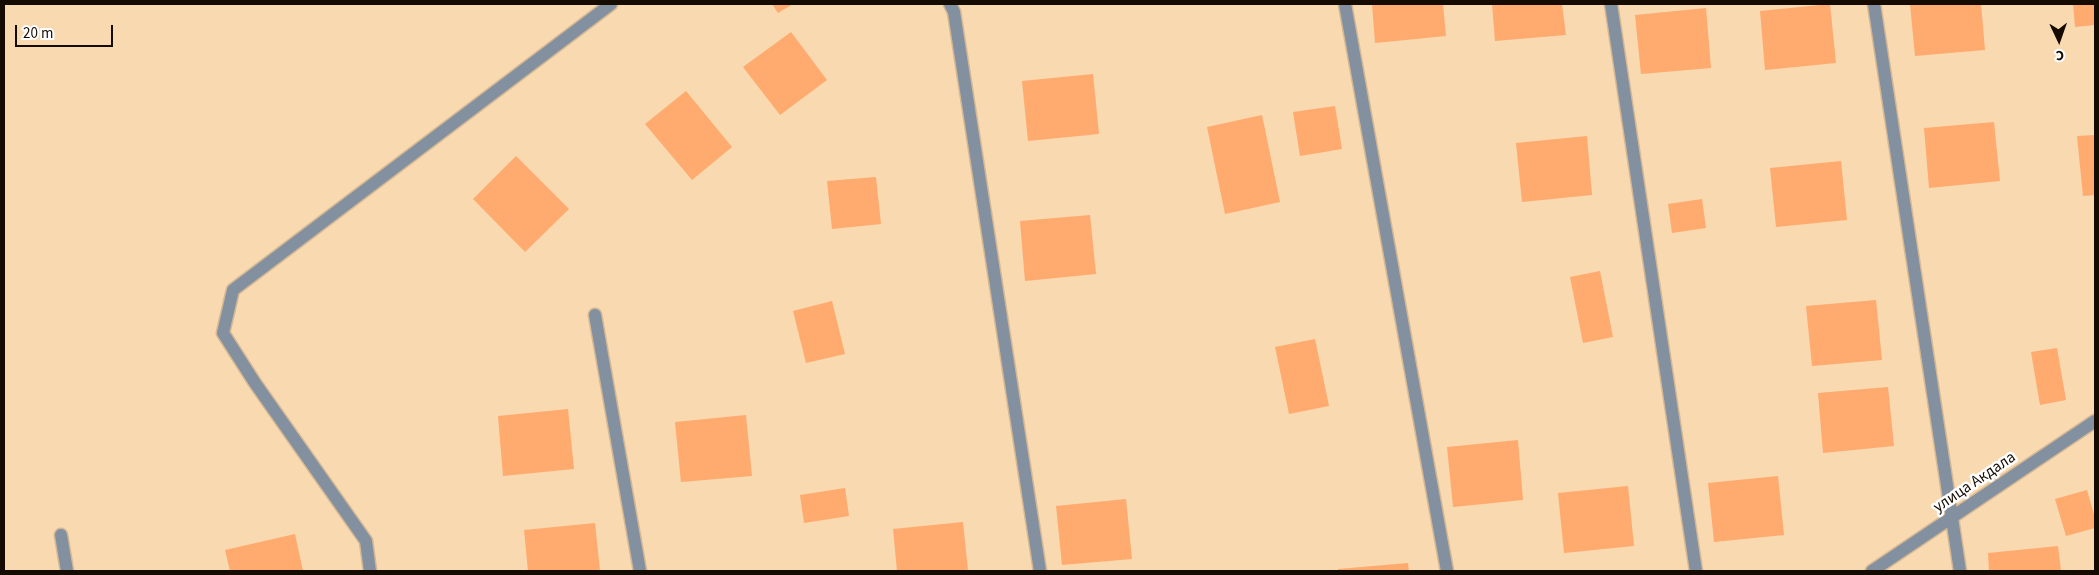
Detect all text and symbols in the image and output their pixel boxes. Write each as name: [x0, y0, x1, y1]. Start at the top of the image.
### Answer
scale bar: [18, 15, 115, 47]
north arrow: [2034, 15, 2084, 65]
text: 20 m: [23, 23, 53, 44]
text: С: [2055, 45, 2064, 65]
street label: улица Акдала: [1930, 448, 2020, 518]

